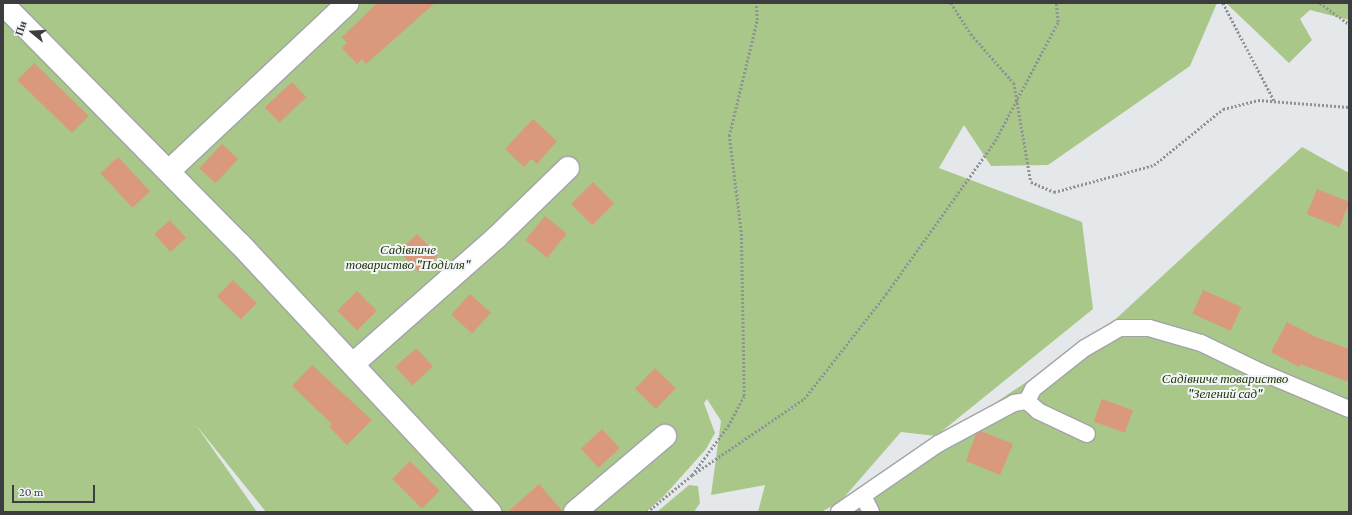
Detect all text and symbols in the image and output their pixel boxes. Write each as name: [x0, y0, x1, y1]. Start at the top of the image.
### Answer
north arrow: [12, 12, 52, 52]
text: Пн: [13, 19, 29, 37]
park label: Садівниче товариство "Поділля": [346, 243, 470, 274]
park label: Садівниче товариство "Зелений сад": [1162, 372, 1288, 403]
scale bar: [14, 477, 97, 503]
text: 20 m: [19, 485, 43, 499]

